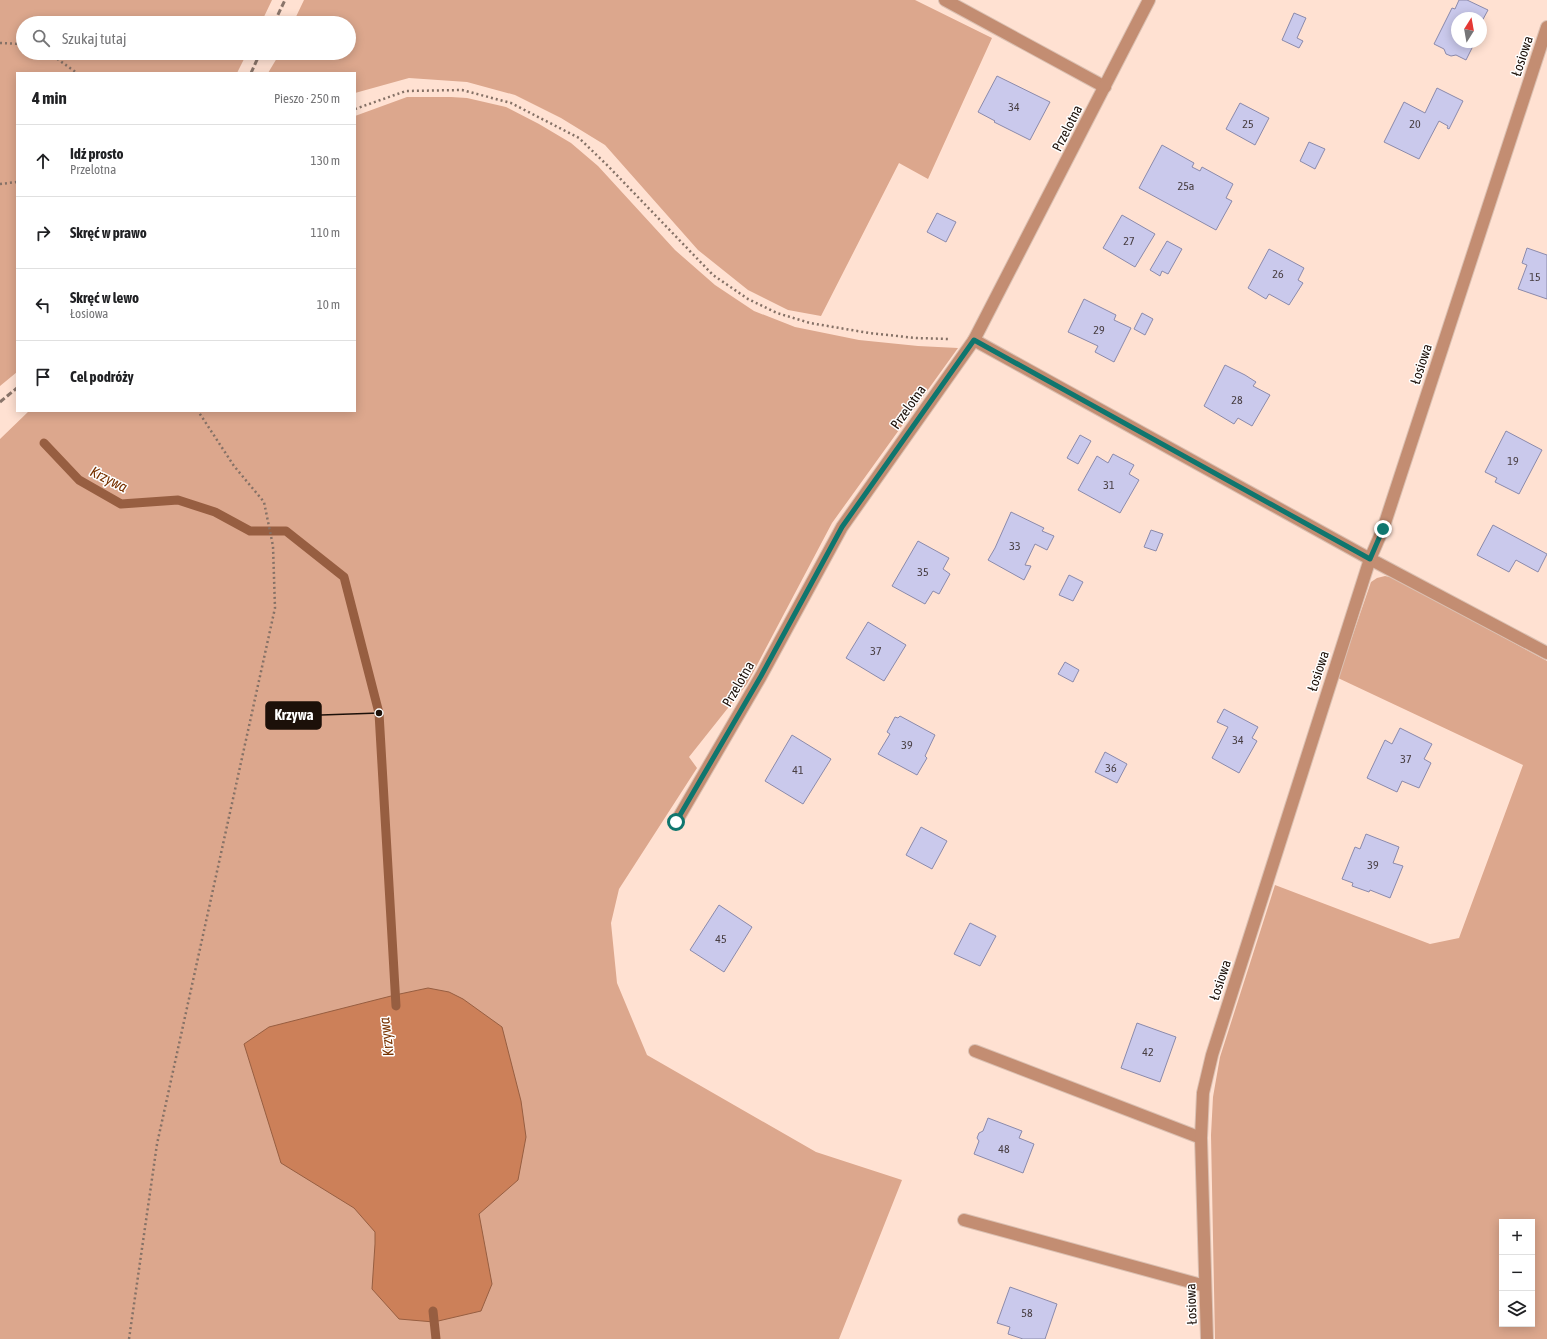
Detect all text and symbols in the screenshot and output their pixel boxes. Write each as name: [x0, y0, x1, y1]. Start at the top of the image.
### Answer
north arrow: [1451, 12, 1487, 48]
search box: [16, 16, 356, 60]
icon: search: [30, 27, 52, 49]
text: Szukaj tutaj: [62, 30, 126, 47]
street label: Łosiowa: [1508, 34, 1536, 78]
text: 4 min: [32, 88, 67, 108]
text: Pieszo · 250 m: [274, 91, 340, 106]
house number: 34: [1008, 100, 1020, 114]
street label: Przelotna: [1049, 102, 1085, 154]
house number: 25: [1242, 117, 1254, 131]
house number: 20: [1409, 117, 1421, 131]
text: Idź prosto: [70, 145, 124, 162]
icon: ahead: [32, 150, 54, 172]
text: 130 m: [311, 153, 340, 168]
text: Przelotna: [70, 162, 116, 177]
house number: 25a: [1178, 179, 1194, 193]
icon: right: [32, 222, 54, 244]
text: Skręć w prawo: [70, 224, 147, 241]
text: 110 m: [311, 225, 340, 240]
house number: 27: [1123, 234, 1135, 248]
house number: 26: [1272, 267, 1284, 281]
house number: 15: [1529, 270, 1541, 284]
text: Skręć w lewo: [70, 289, 139, 306]
icon: left: [32, 294, 54, 316]
text: 10 m: [317, 297, 340, 312]
text: Łosiowa: [70, 306, 108, 321]
house number: 29: [1093, 323, 1105, 337]
street label: Łosiowa: [1407, 342, 1435, 386]
icon: arrive: [32, 366, 54, 388]
text: Cel podróży: [70, 368, 134, 385]
street label: Przelotna: [887, 382, 929, 432]
house number: 28: [1231, 393, 1243, 407]
house number: 19: [1507, 454, 1519, 468]
water label: Krzywa: [88, 463, 130, 495]
house number: 31: [1103, 478, 1115, 492]
route end: [1374, 520, 1392, 538]
house number: 33: [1009, 539, 1021, 553]
house number: 35: [917, 565, 929, 579]
house number: 37: [870, 644, 882, 658]
street label: Łosiowa: [1304, 649, 1332, 693]
street label: Przelotna: [719, 658, 757, 710]
callout: Krzywa: [266, 702, 321, 729]
text: Krzywa: [274, 706, 314, 723]
house number: 34: [1232, 733, 1244, 747]
house number: 39: [901, 738, 913, 752]
house number: 37: [1400, 752, 1412, 766]
house number: 36: [1105, 761, 1117, 775]
house number: 41: [792, 763, 804, 777]
route start: [667, 813, 685, 831]
house number: 39: [1367, 858, 1379, 872]
house number: 45: [715, 932, 727, 946]
street label: Łosiowa: [1206, 958, 1234, 1002]
water label: Krzywa: [375, 1017, 397, 1057]
house number: 42: [1142, 1045, 1154, 1059]
house number: 48: [998, 1142, 1010, 1156]
map controls: [1499, 1219, 1535, 1327]
button: +: [1499, 1219, 1535, 1255]
button: −: [1499, 1255, 1535, 1291]
street label: Łosiowa: [1182, 1283, 1200, 1325]
button: layers: [1499, 1291, 1535, 1327]
house number: 58: [1021, 1306, 1033, 1320]

